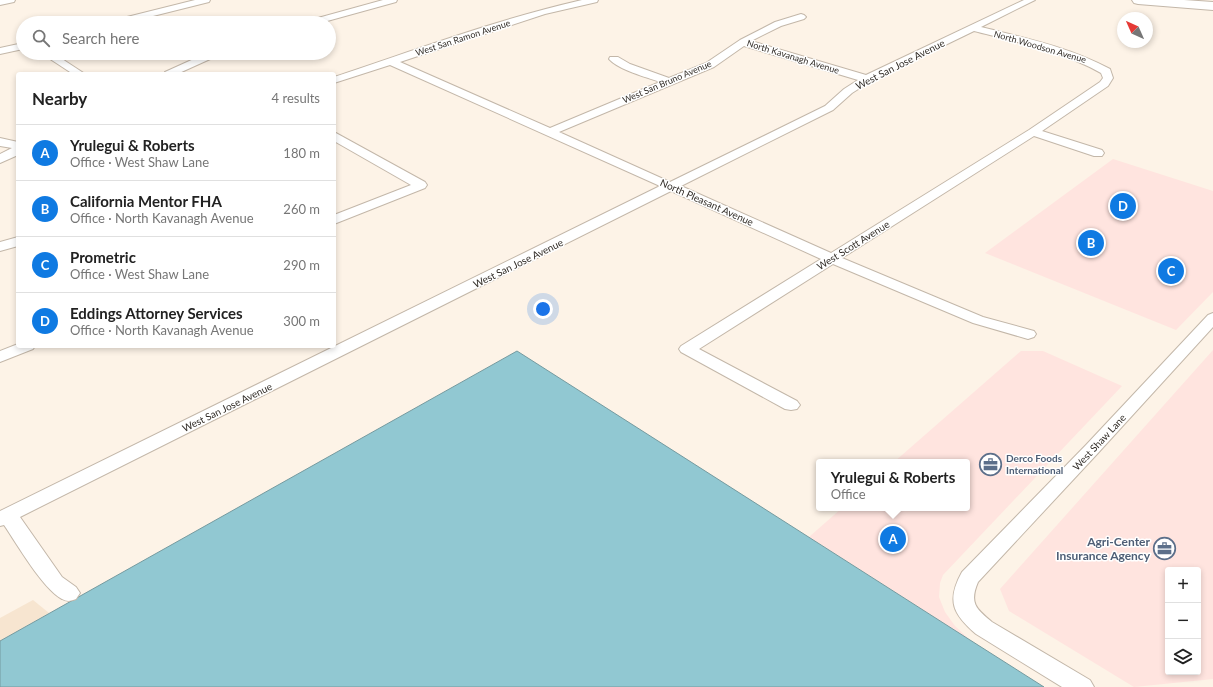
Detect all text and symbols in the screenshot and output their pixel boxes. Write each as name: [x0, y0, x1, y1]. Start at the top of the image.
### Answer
north arrow: [1117, 12, 1153, 48]
search box: [16, 16, 336, 60]
street label: West San Ramon Avenue: [414, 17, 512, 58]
icon: search: [30, 27, 52, 49]
street label: North Woodson Avenue: [993, 28, 1088, 65]
text: Search here: [62, 29, 139, 47]
street label: West San Jose Avenue: [853, 36, 947, 92]
street label: North Kavanagh Avenue: [746, 37, 841, 76]
street label: West San Bruno Avenue: [621, 58, 713, 105]
text: Nearby: [32, 88, 87, 109]
text: 4 results: [272, 90, 320, 106]
text: Yrulegui & Roberts: [70, 136, 195, 154]
text: A: [40, 145, 50, 161]
text: 180 m: [283, 145, 320, 161]
text: Office · West Shaw Lane: [70, 154, 209, 170]
street label: North Pleasant Avenue: [659, 176, 755, 228]
pin: D: [1110, 191, 1136, 221]
text: California Mentor FHA: [70, 192, 222, 210]
text: B: [41, 201, 49, 217]
text: 260 m: [283, 201, 320, 217]
text: Office · North Kavanagh Avenue: [70, 210, 254, 226]
street label: West Scott Avenue: [814, 218, 892, 272]
pin: B: [1078, 228, 1104, 258]
street label: West San Jose Avenue: [471, 236, 565, 290]
text: Prometric: [70, 248, 136, 266]
pin: C: [1158, 256, 1184, 286]
text: C: [41, 257, 49, 273]
text: 290 m: [283, 257, 320, 273]
text: Office · West Shaw Lane: [70, 266, 209, 282]
your location: [533, 299, 553, 319]
text: Eddings Attorney Services: [70, 304, 243, 322]
text: D: [40, 313, 50, 329]
text: 300 m: [283, 313, 320, 329]
text: Office · North Kavanagh Avenue: [70, 322, 254, 338]
street label: West San Jose Avenue: [180, 380, 274, 434]
street label: West Shaw Lane: [1070, 411, 1128, 473]
office icon: Derco Foods International: [977, 451, 1003, 477]
place label: Derco Foods International: [1006, 452, 1063, 476]
popup: [816, 459, 970, 511]
text: Yrulegui & Roberts: [831, 468, 955, 486]
text: Office: [831, 486, 866, 502]
pin: A: [880, 524, 906, 554]
place label: Agri-Center Insurance Agency: [1056, 534, 1151, 563]
office icon: Agri-Center Insurance Agency: [1152, 536, 1178, 562]
map controls: [1165, 567, 1201, 675]
button: +: [1165, 567, 1201, 603]
button: −: [1165, 603, 1201, 639]
button: layers: [1165, 639, 1201, 675]

